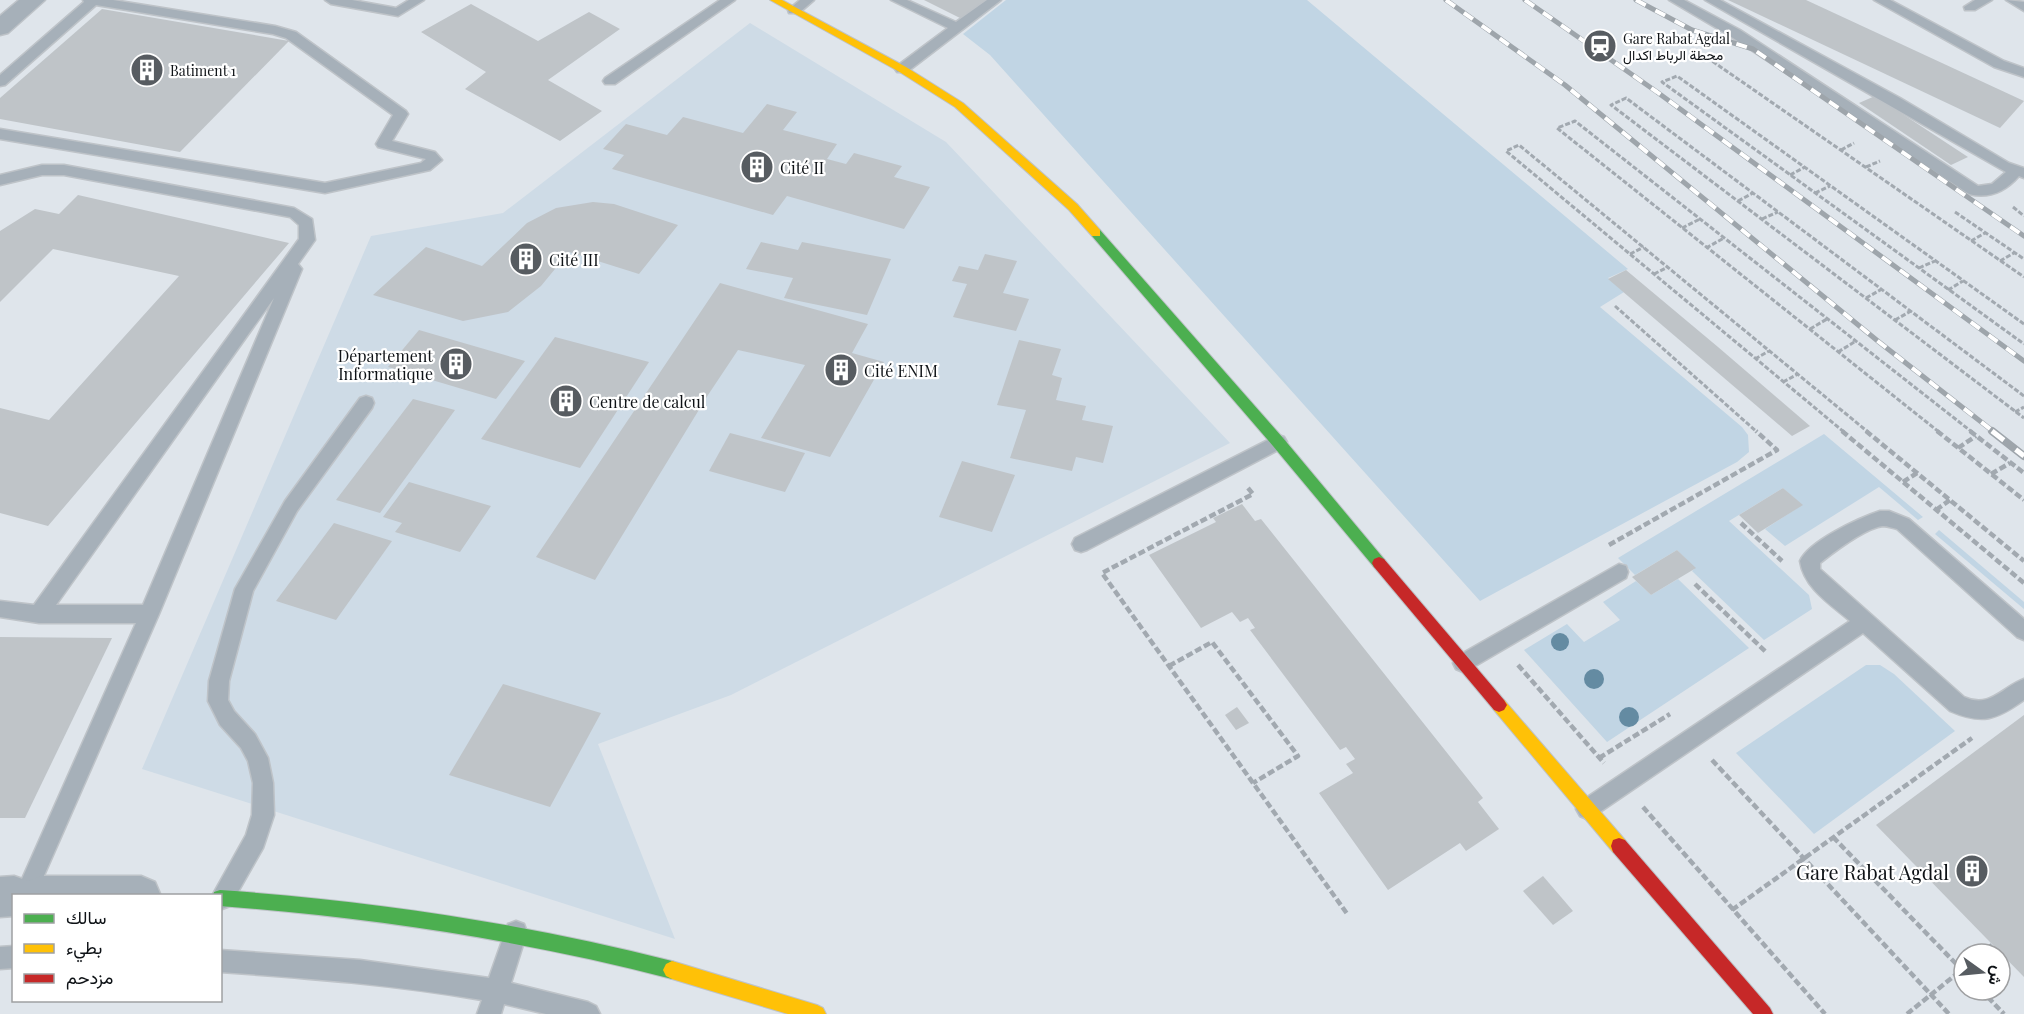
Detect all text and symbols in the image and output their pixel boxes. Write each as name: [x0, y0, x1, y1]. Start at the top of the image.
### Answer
station icon: Gare Rabat Agdal محطة الرباط اكدال: [1582, 28, 1618, 64]
place label: Gare Rabat Agdal محطة الرباط اكدال: [1623, 29, 1730, 65]
building icon: Batiment 1: [129, 52, 165, 88]
place label: Batiment 1: [170, 61, 236, 80]
building icon: Cité II: [739, 149, 775, 185]
place label: Cité II: [780, 157, 824, 178]
building icon: Cité III: [508, 241, 544, 277]
place label: Cité III: [549, 249, 599, 270]
place label: Département Informatique: [338, 345, 433, 384]
building icon: Département Informatique: [438, 346, 474, 382]
building icon: Cité ENIM: [823, 352, 859, 388]
place label: Cité ENIM: [864, 360, 938, 381]
building icon: Centre de calcul: [548, 383, 584, 419]
place label: Centre de calcul: [589, 391, 706, 412]
building icon: Gare Rabat Agdal: [1954, 853, 1990, 889]
place label: Gare Rabat Agdal: [1796, 858, 1949, 885]
legend: [12, 894, 222, 1002]
text: سالك: [66, 905, 106, 929]
text: بطيء: [66, 935, 102, 963]
north arrow: [1952, 942, 2012, 1002]
text: ش: [1984, 964, 2010, 988]
text: مزدحم: [66, 965, 113, 990]

